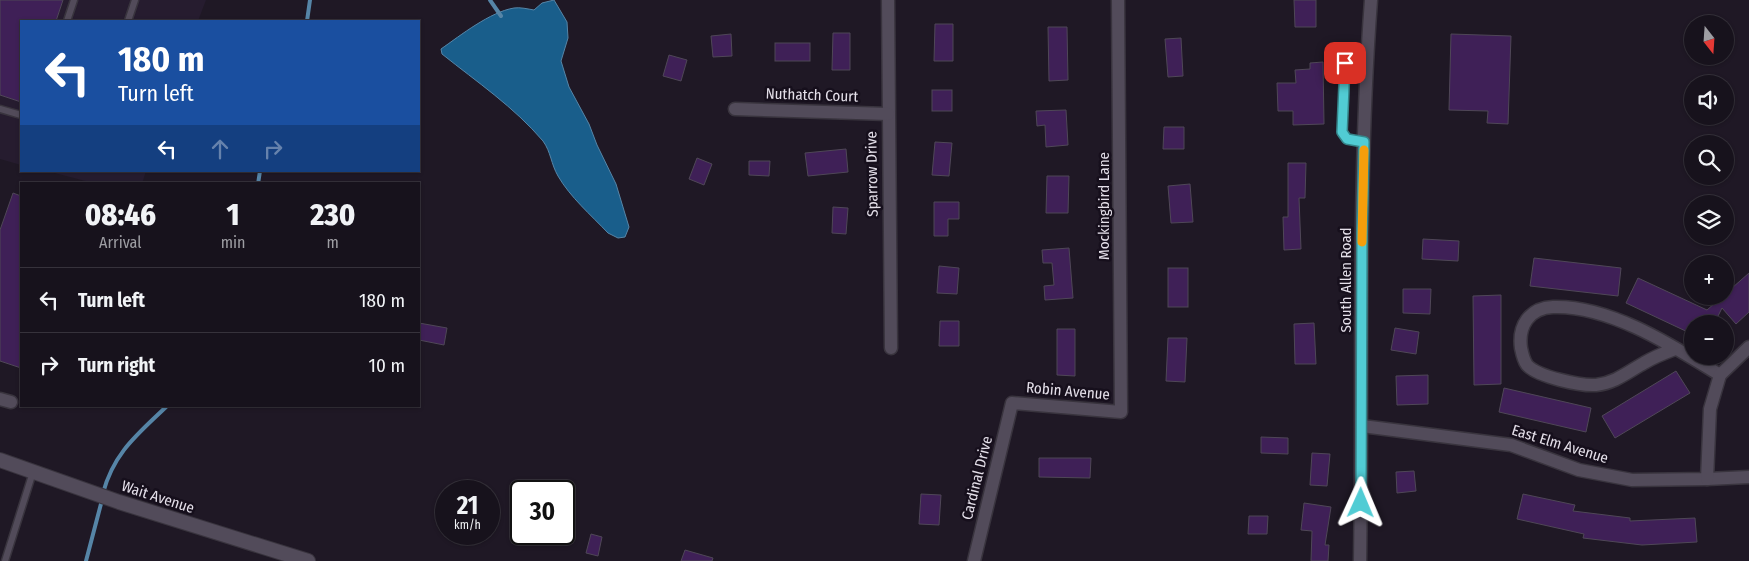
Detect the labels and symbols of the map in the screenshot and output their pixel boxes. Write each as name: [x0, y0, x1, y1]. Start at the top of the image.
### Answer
north arrow: [1684, 15, 1734, 65]
pin: [1324, 42, 1366, 84]
street label: Nuthatch Court: [765, 84, 859, 106]
street label: Sparrow Drive: [862, 131, 882, 217]
street label: Mockingbird Lane: [1095, 152, 1113, 260]
street label: South Allen Road: [1337, 227, 1355, 333]
street label: Robin Avenue: [1025, 378, 1111, 404]
street label: East Elm Avenue: [1510, 421, 1610, 467]
street label: Cardinal Drive: [958, 434, 996, 522]
position arrow: [1334, 476, 1386, 528]
street label: Wait Avenue: [119, 477, 197, 517]
speed limit sign: 30: [510, 480, 575, 545]

